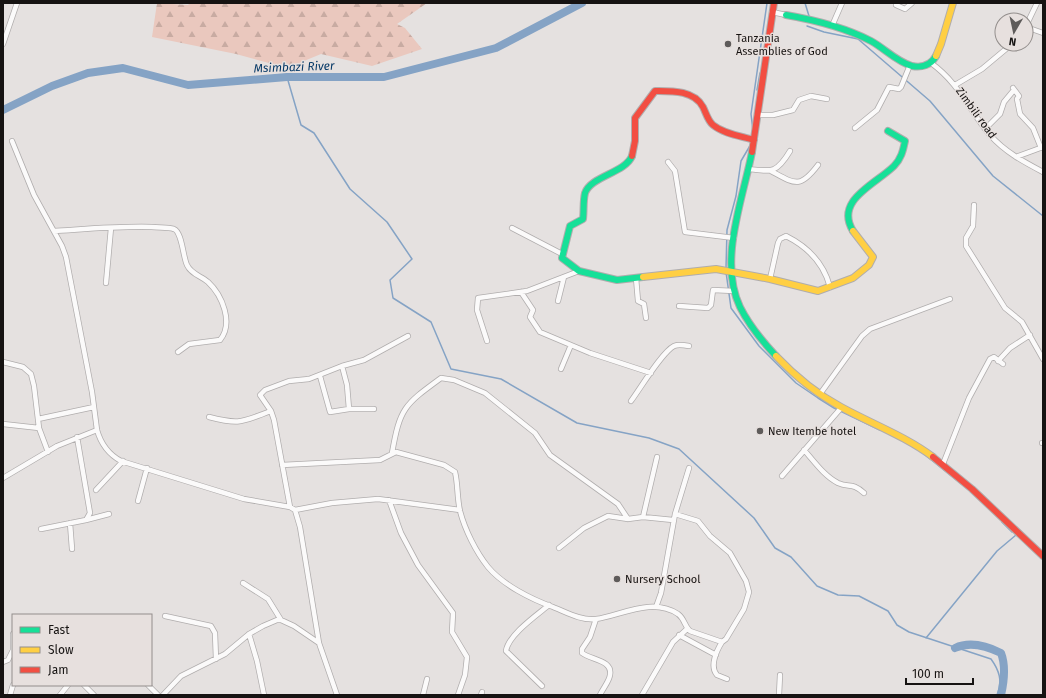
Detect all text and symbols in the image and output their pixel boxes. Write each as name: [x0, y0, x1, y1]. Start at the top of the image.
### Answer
north arrow: [994, 12, 1034, 52]
place label: Tanzania Assemblies of God: [736, 32, 828, 58]
text: N: [1008, 34, 1017, 48]
marker: Tanzania Assemblies of God: [723, 39, 733, 49]
water label: Msimbazi River: [253, 59, 335, 75]
street label: Zimbili road: [953, 85, 999, 141]
place label: New Itembe hotel: [768, 425, 856, 438]
marker: New Itembe hotel: [755, 426, 765, 436]
place label: Nursery School: [625, 573, 700, 586]
marker: Nursery School: [612, 574, 622, 584]
legend: [12, 614, 152, 686]
text: Fast: [48, 623, 70, 637]
text: Slow: [48, 643, 74, 657]
scale bar: [906, 660, 973, 686]
text: Jam: [48, 663, 68, 677]
text: 100 m: [912, 667, 944, 681]

